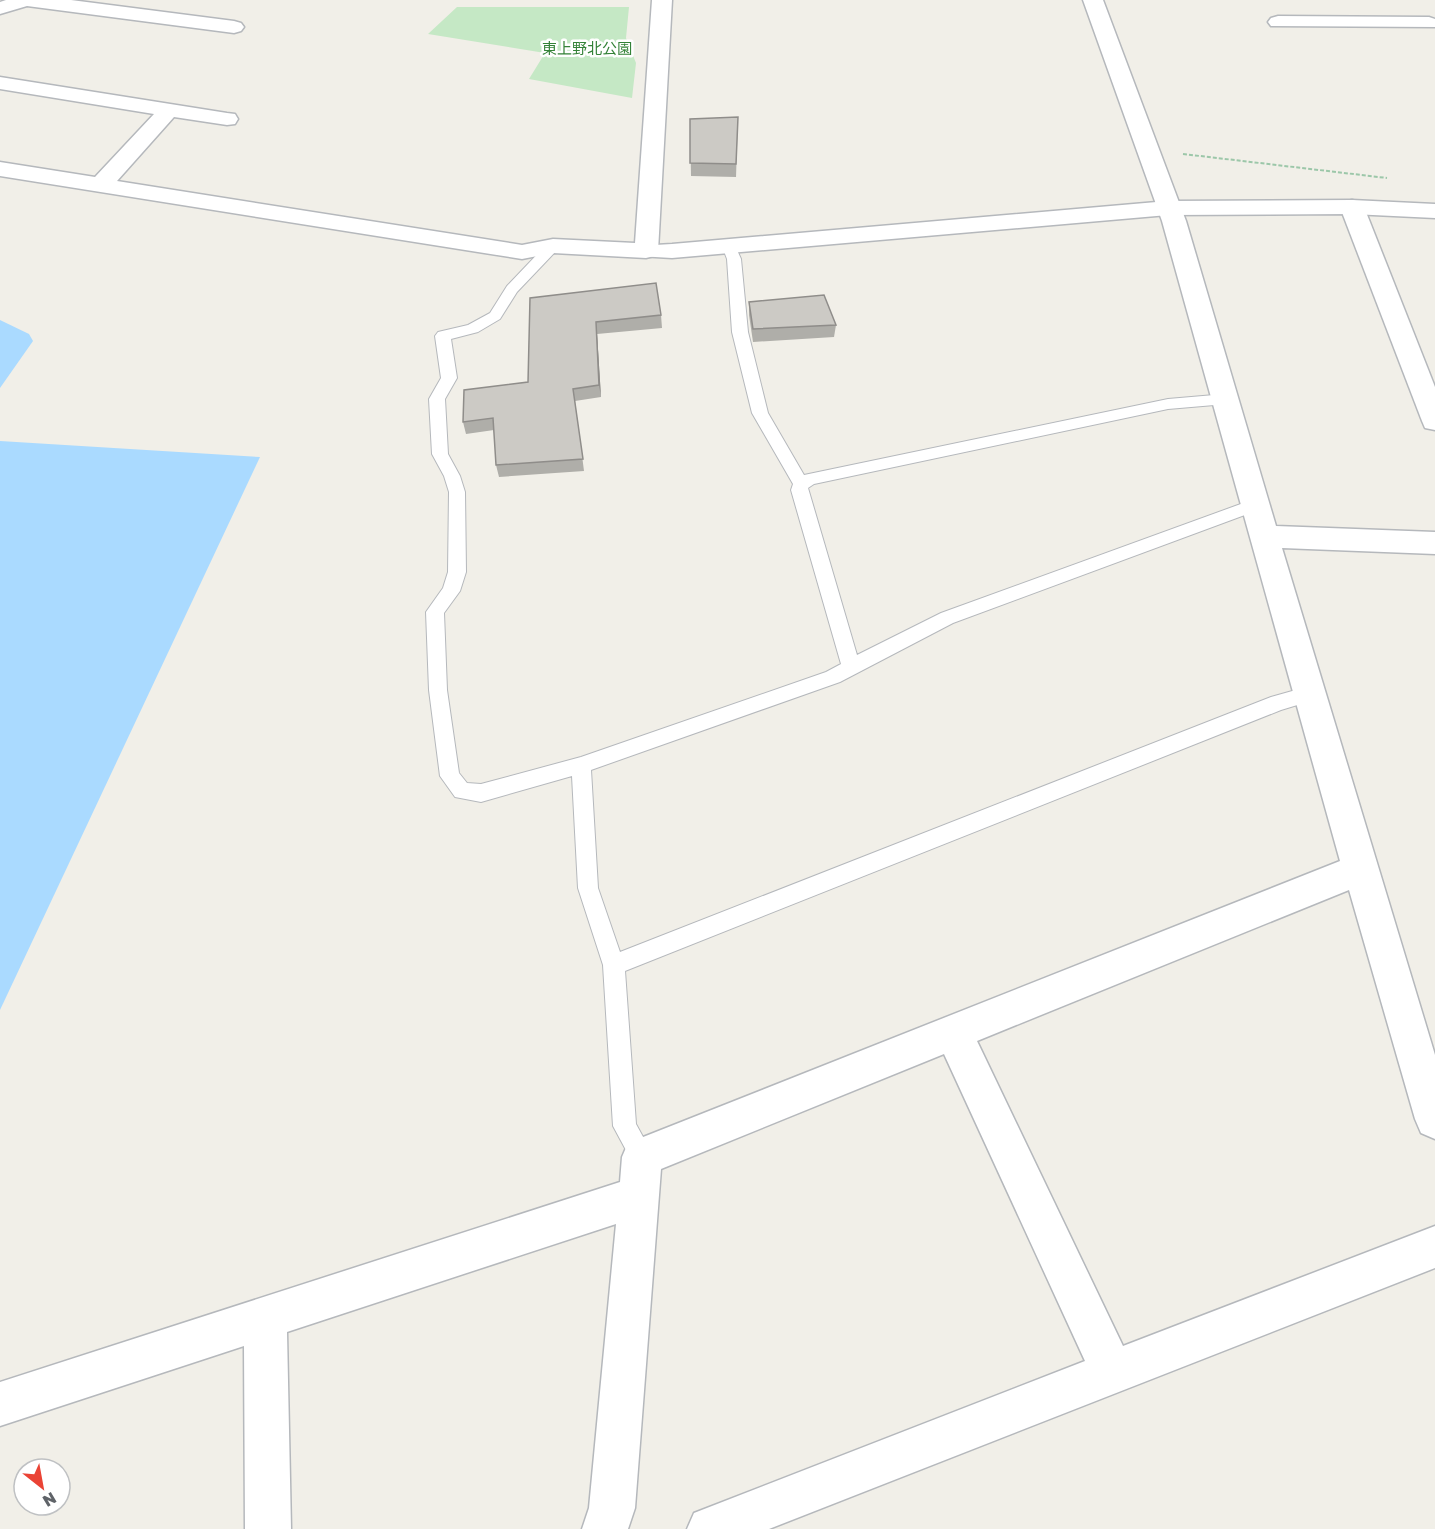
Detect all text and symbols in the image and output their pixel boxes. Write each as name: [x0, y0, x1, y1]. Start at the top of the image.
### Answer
park label: 東上野北公園: [542, 39, 632, 57]
north arrow: [12, 1457, 72, 1517]
text: N: [39, 1488, 60, 1512]

